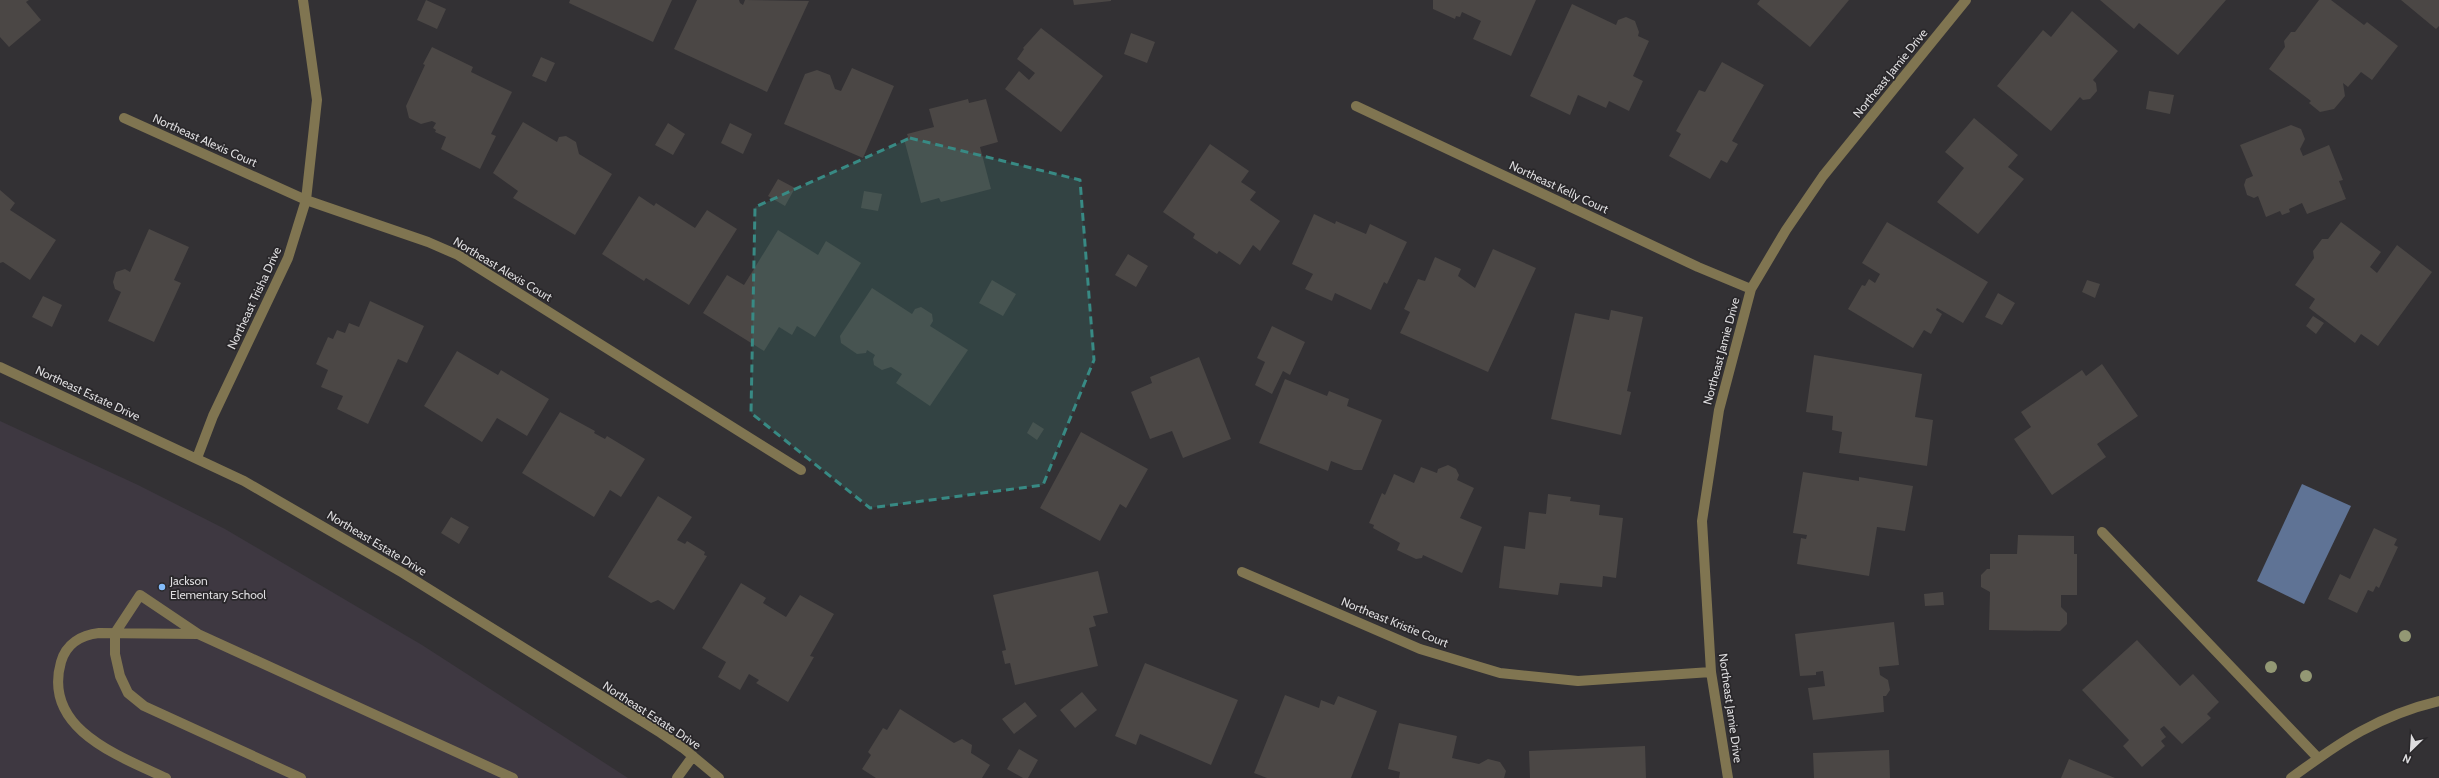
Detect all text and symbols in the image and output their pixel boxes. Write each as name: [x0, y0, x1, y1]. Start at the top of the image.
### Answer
street label: Northeast Jamie Drive: [1849, 25, 1931, 121]
street label: Northeast Alexis Court: [150, 110, 260, 170]
street label: Northeast Kelly Court: [1507, 157, 1611, 217]
street label: Northeast Alexis Court: [451, 234, 555, 304]
street label: Northeast Trisha Drive: [224, 244, 284, 352]
street label: Northeast Jamie Drive: [1699, 296, 1743, 406]
street label: Northeast Estate Drive: [33, 362, 143, 424]
street label: Northeast Estate Drive: [324, 507, 430, 579]
place label: Jackson Elementary School: [169, 573, 266, 602]
marker: Jackson Elementary School: [157, 582, 167, 592]
street label: Northeast Kristie Court: [1339, 594, 1451, 650]
street label: Northeast Jamie Drive: [1716, 652, 1746, 764]
street label: Northeast Estate Drive: [600, 678, 704, 752]
north arrow: [2391, 730, 2431, 770]
text: N: [2400, 751, 2413, 767]

